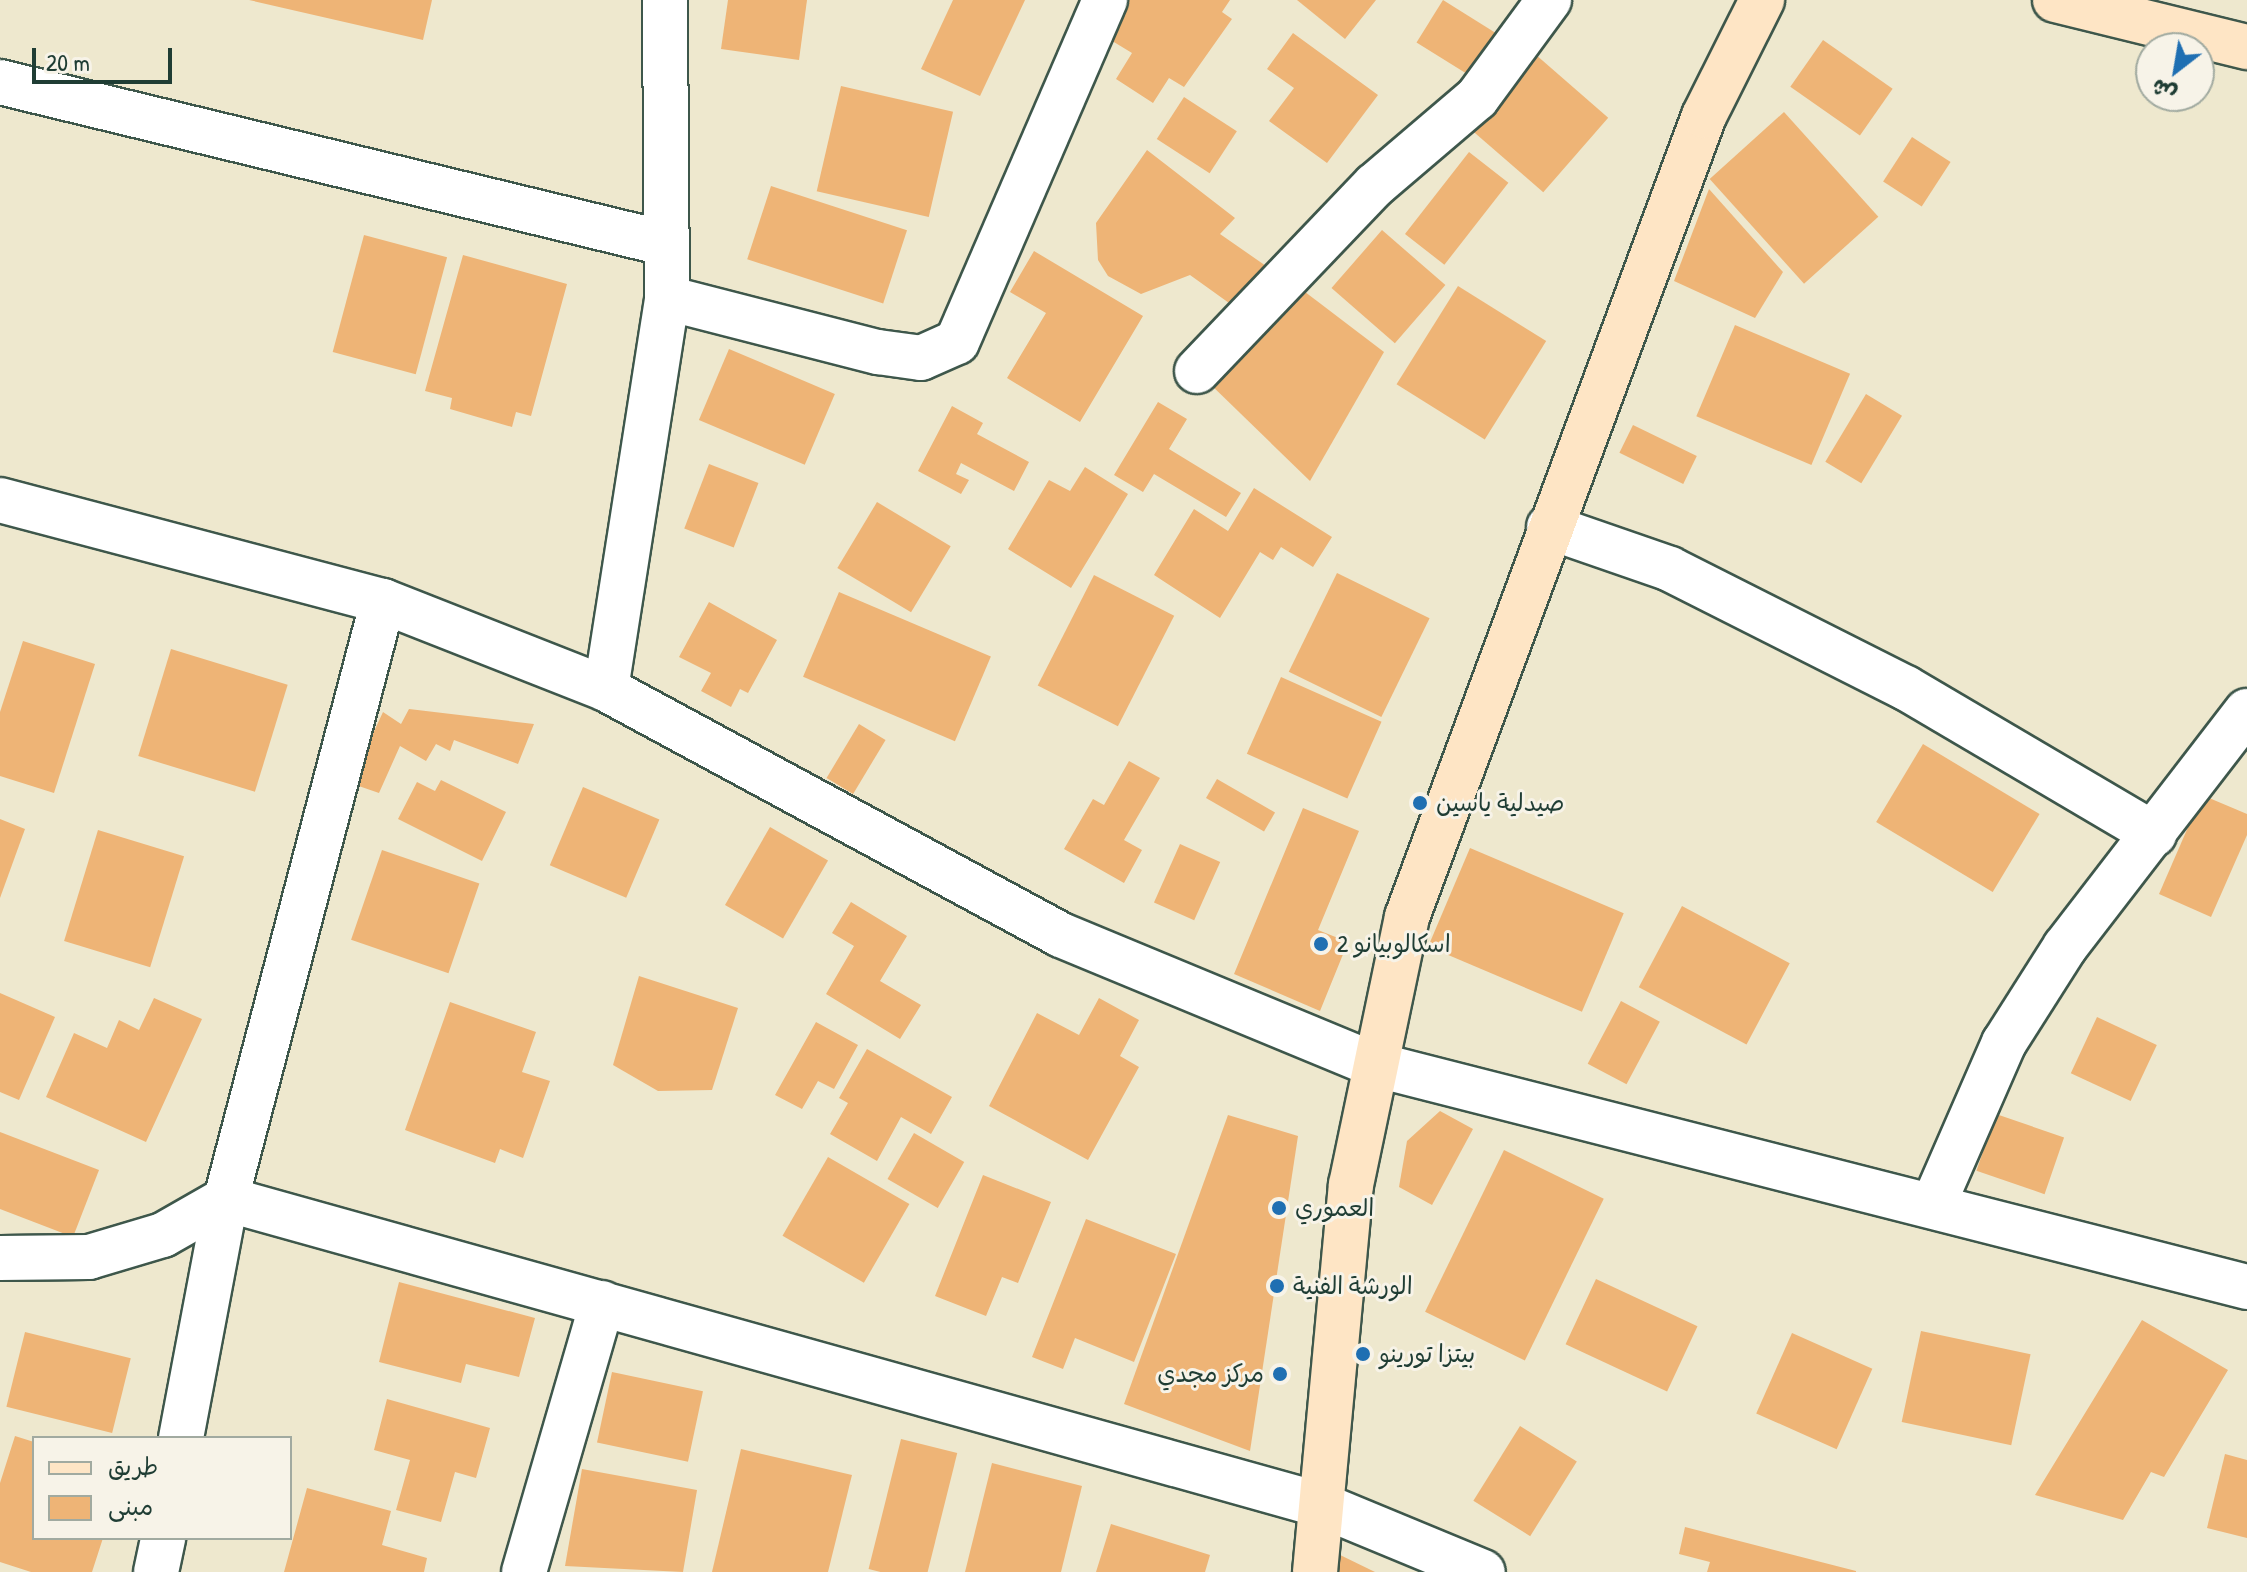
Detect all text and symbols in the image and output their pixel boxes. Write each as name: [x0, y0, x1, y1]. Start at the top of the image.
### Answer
scale bar: [36, 32, 176, 82]
north arrow: [2135, 32, 2215, 112]
text: 20 m: [46, 46, 90, 78]
text: ش: [2146, 72, 2182, 110]
place label: صيدلية ياسين: [1436, 789, 1564, 817]
marker: صيدلية ياسين: [1411, 794, 1429, 812]
place label: اسكالوبيانو 2: [1337, 930, 1451, 958]
marker: اسكالوبيانو 2: [1312, 935, 1330, 953]
place label: العموري: [1295, 1194, 1374, 1222]
marker: العموري: [1270, 1199, 1288, 1217]
place label: الورشة الفنية: [1293, 1272, 1413, 1300]
marker: الورشة الفنية: [1268, 1277, 1286, 1295]
place label: بيتزا تورينو: [1379, 1340, 1475, 1368]
marker: بيتزا تورينو: [1354, 1345, 1372, 1363]
place label: مركز مجدي: [1157, 1360, 1264, 1388]
marker: مركز مجدي: [1271, 1365, 1289, 1383]
legend: [32, 1436, 292, 1540]
text: طريق: [108, 1450, 158, 1482]
text: مبنى: [108, 1490, 153, 1522]

